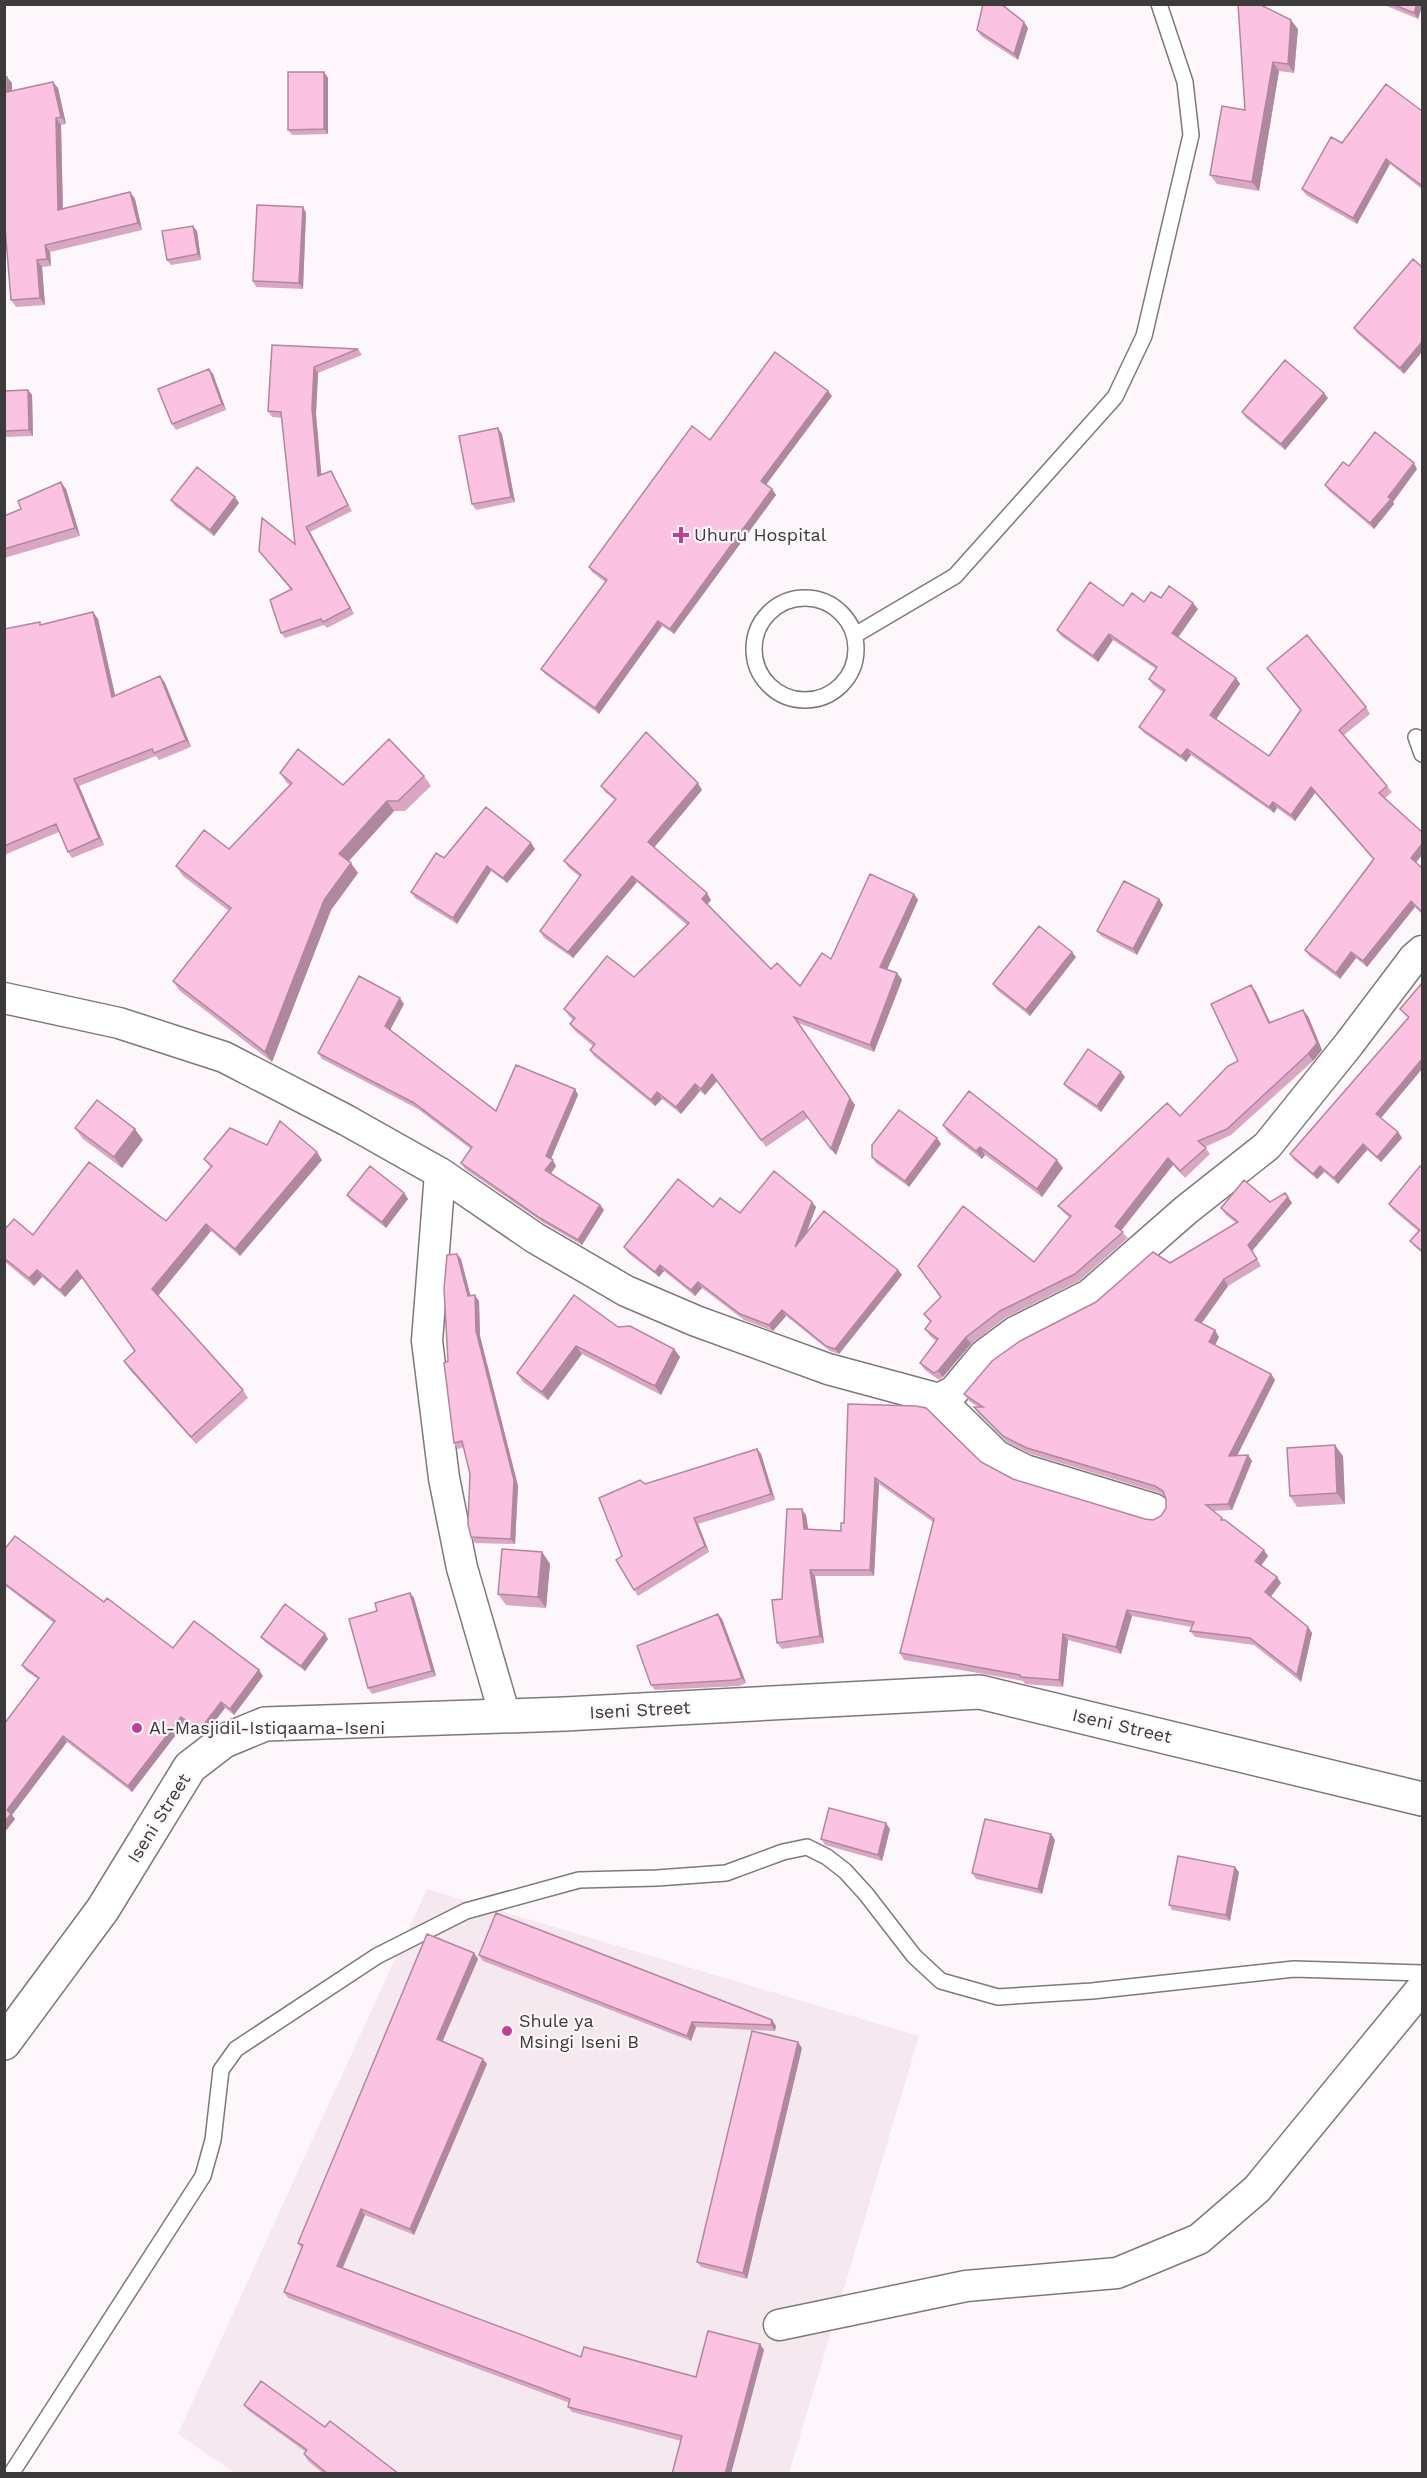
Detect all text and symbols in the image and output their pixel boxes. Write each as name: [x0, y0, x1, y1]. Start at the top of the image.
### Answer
place label: Uhuru Hospital: [694, 524, 827, 545]
marker: Uhuru Hospital: [672, 526, 690, 544]
street label: Iseni Street: [589, 1696, 692, 1723]
street label: Iseni Street: [1070, 1704, 1174, 1747]
place label: Al-Masjidil-Istiqaama-Iseni: [149, 1717, 385, 1738]
marker: Al-Masjidil-Istiqaama-Iseni: [130, 1721, 144, 1735]
street label: Iseni Street: [123, 1769, 195, 1866]
place label: Shule ya Msingi Iseni B: [519, 2010, 639, 2052]
marker: Shule ya Msingi Iseni B: [500, 2024, 514, 2038]

